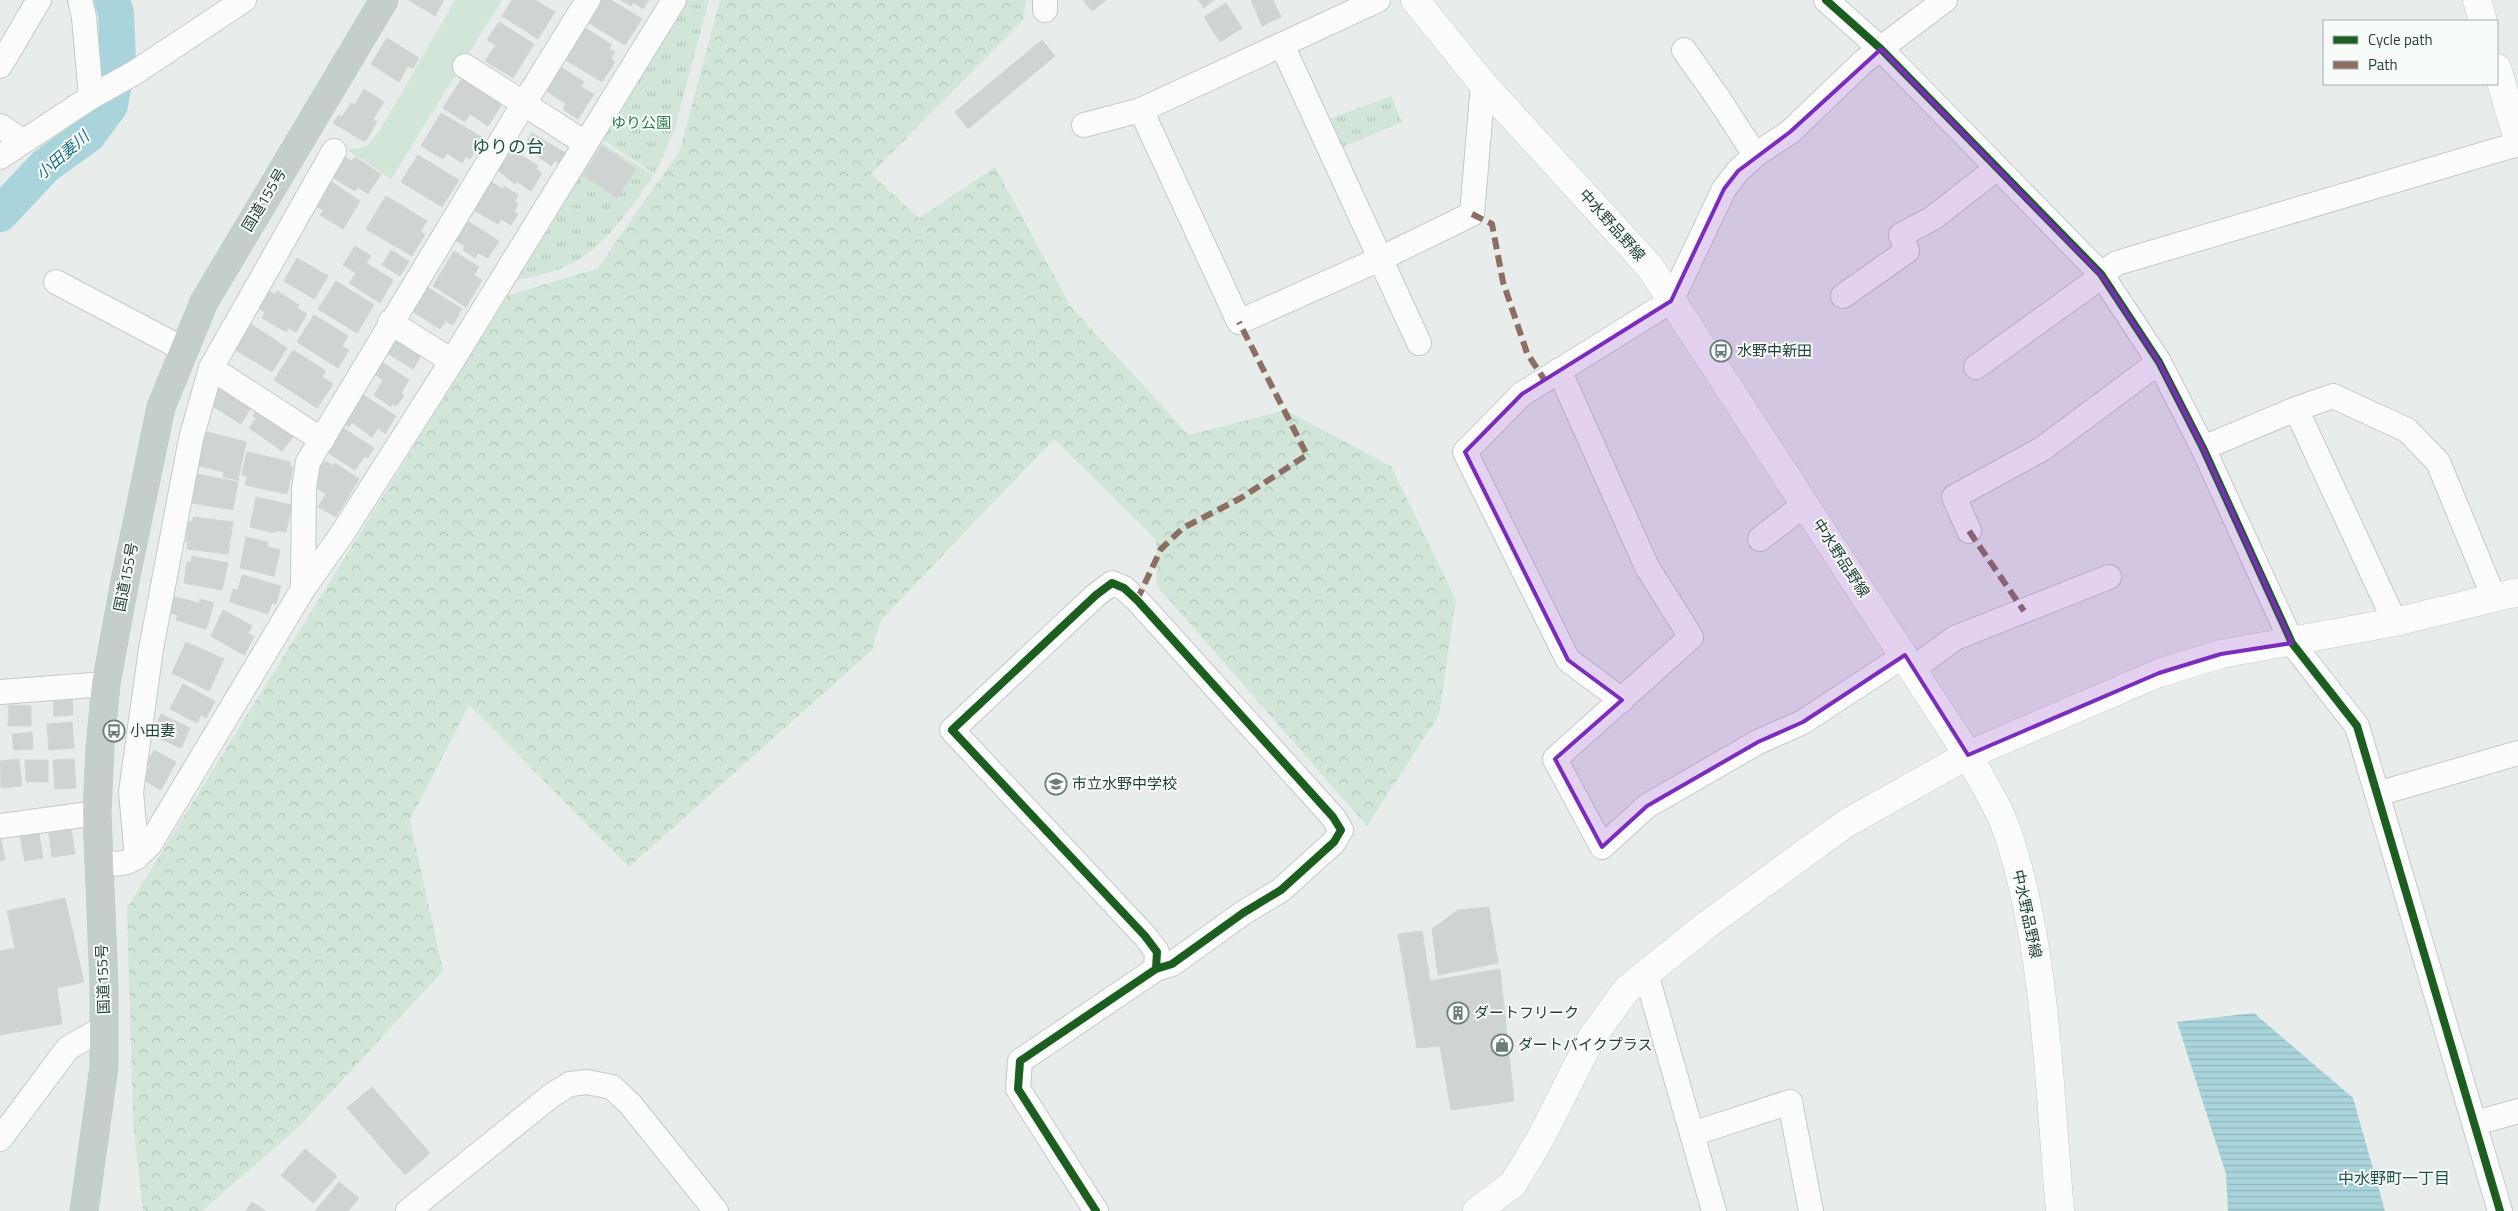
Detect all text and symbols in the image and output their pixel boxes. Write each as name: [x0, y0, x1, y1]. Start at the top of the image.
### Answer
legend: [2323, 20, 2498, 85]
text: Cycle path: [2368, 28, 2433, 51]
text: Path: [2368, 53, 2398, 76]
park label: ゆり公園: [611, 111, 671, 134]
water label: 小田妻川: [30, 124, 96, 185]
district label: ゆりの台: [472, 133, 544, 160]
street label: 国道155号: [236, 164, 292, 236]
street label: 中水野品野線: [1574, 184, 1651, 266]
bus stop icon: 水野中新田: [1709, 339, 1733, 363]
place label: 水野中新田: [1737, 339, 1812, 362]
street label: 中水野品野線: [1807, 514, 1876, 602]
street label: 国道155号: [108, 540, 143, 614]
bus stop icon: 小田妻: [102, 719, 126, 743]
place label: 小田妻: [130, 719, 175, 742]
school or university icon: 市立水野中学校: [1044, 772, 1068, 796]
place label: 市立水野中学校: [1072, 772, 1177, 795]
street label: 中水野品野線: [2007, 867, 2048, 960]
street label: 国道155号: [90, 944, 115, 1014]
building icon: ダートフリーク: [1446, 1001, 1470, 1025]
place label: ダートフリーク: [1474, 1001, 1579, 1024]
shop icon: ダートバイクプラス: [1490, 1033, 1514, 1057]
place label: ダートバイクプラス: [1518, 1033, 1652, 1056]
district label: 中水野町一丁目: [2338, 1166, 2450, 1190]

